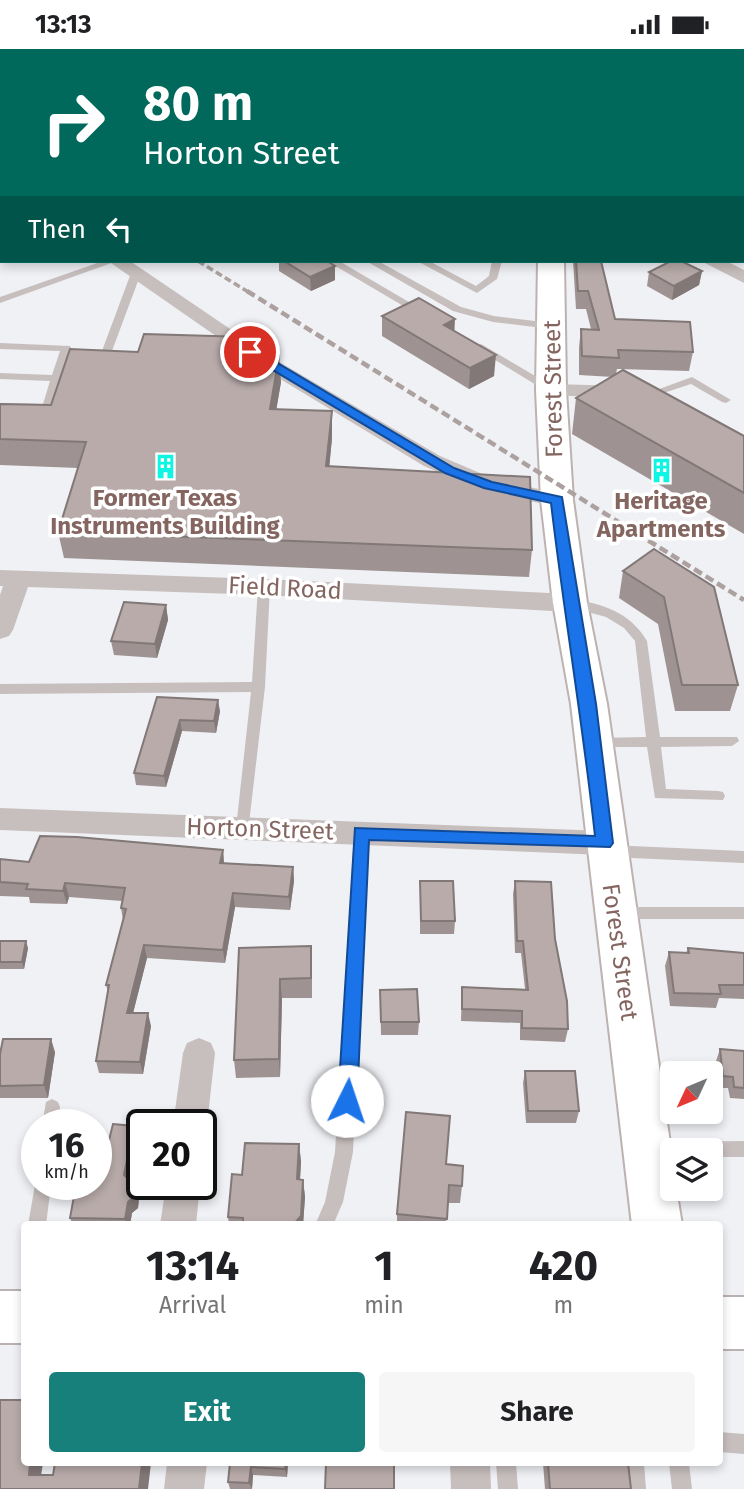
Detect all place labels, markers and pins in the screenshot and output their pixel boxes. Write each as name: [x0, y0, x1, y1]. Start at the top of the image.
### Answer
pin: [220, 322, 280, 382]
building icon: Former Texas Instruments Building: [151, 453, 179, 481]
building icon: Heritage Apartments: [647, 456, 675, 484]
place label: Former Texas Instruments Building: [50, 484, 281, 540]
place label: Heritage Apartments: [596, 487, 726, 543]

